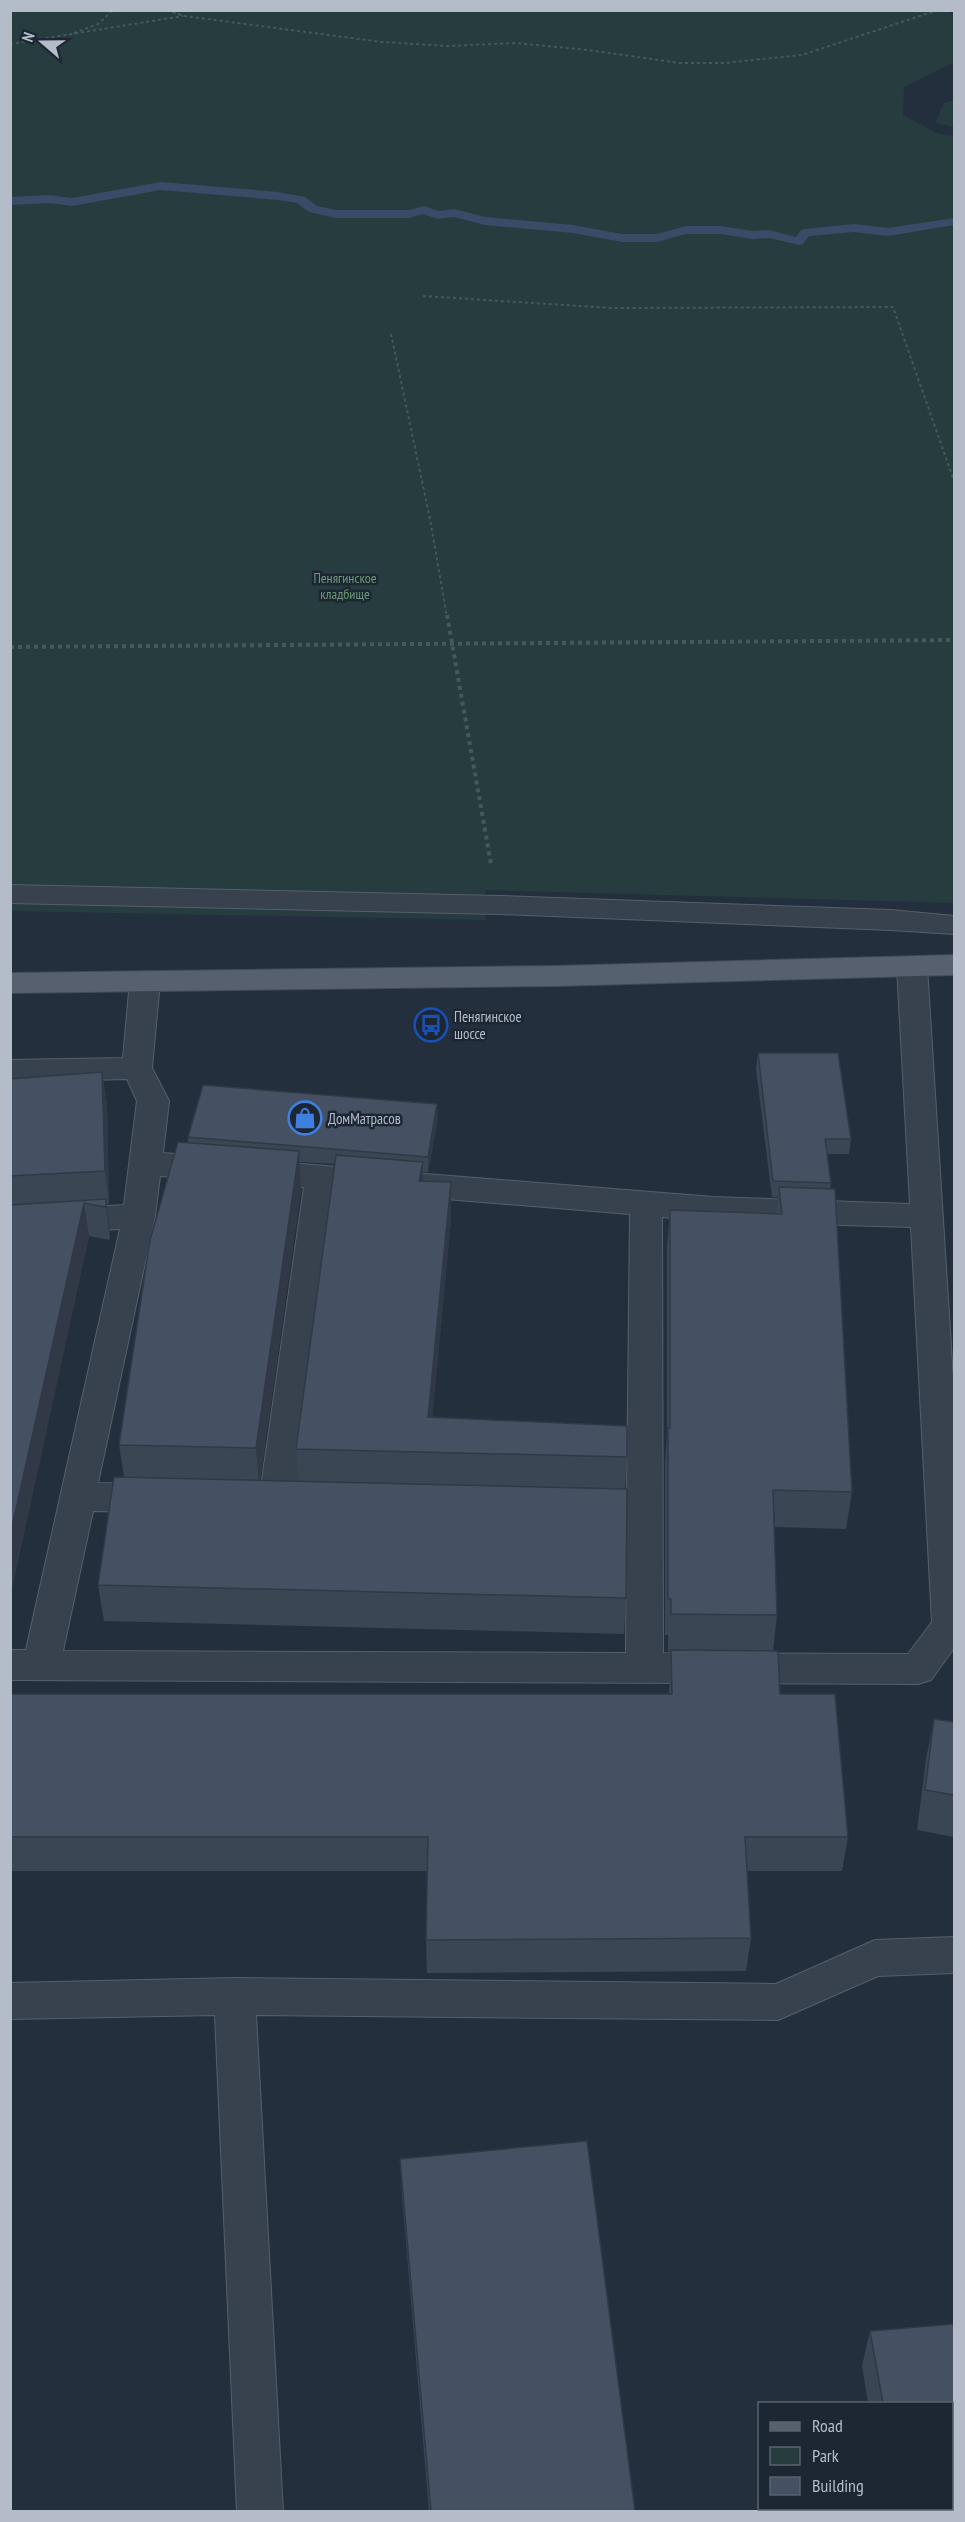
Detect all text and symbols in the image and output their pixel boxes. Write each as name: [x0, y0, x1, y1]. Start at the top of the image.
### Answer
north arrow: [12, 12, 72, 72]
text: N: [17, 29, 39, 44]
park label: Пенягинское кладбище: [313, 569, 377, 603]
bus stop icon: Пенягинское шоссе: [413, 1007, 449, 1043]
place label: Пенягинское шоссе: [454, 1007, 522, 1043]
shop icon: ДомМатрасов: [287, 1100, 323, 1136]
place label: ДомМатрасов: [328, 1109, 401, 1128]
legend: [758, 2402, 953, 2510]
text: Road: [812, 2414, 843, 2437]
text: Park: [812, 2444, 839, 2467]
text: Building: [812, 2474, 864, 2497]

